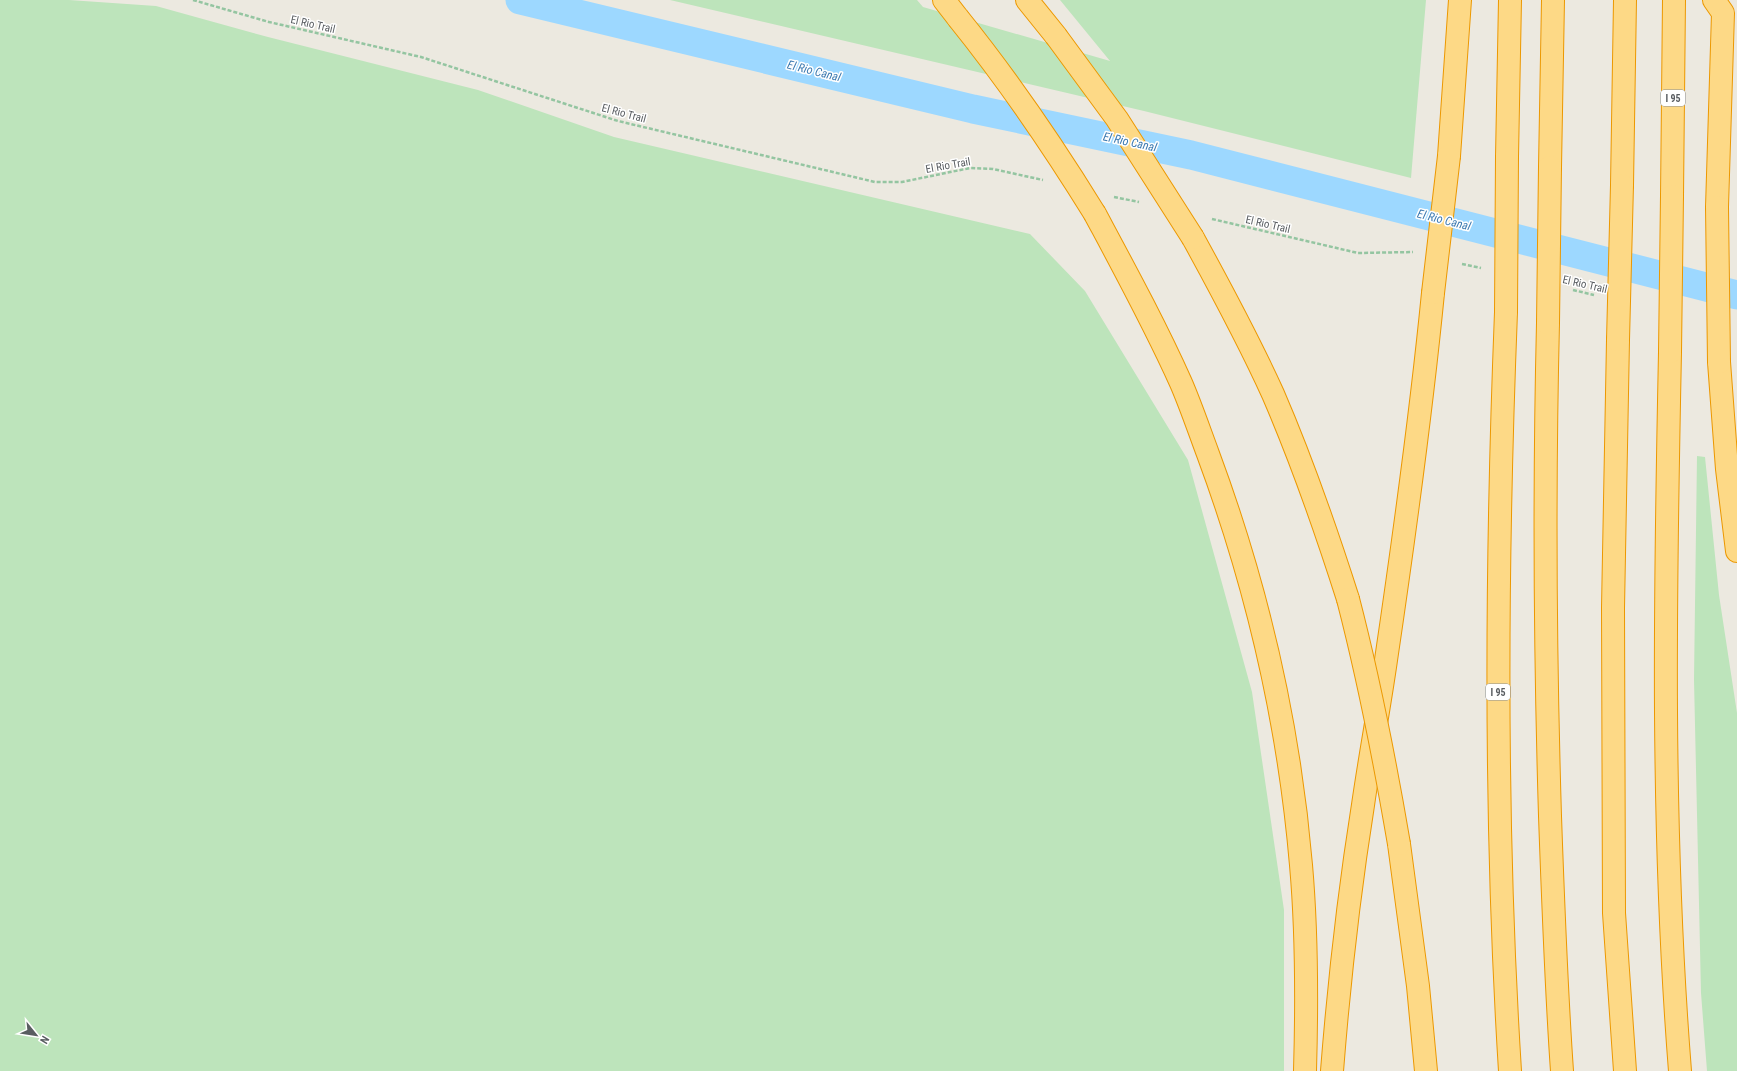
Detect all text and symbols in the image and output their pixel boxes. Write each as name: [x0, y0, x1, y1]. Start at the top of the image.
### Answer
street label: El Rio Trail: [289, 13, 337, 36]
water label: El Rio Canal: [786, 58, 843, 84]
road number: I 95: [1661, 90, 1685, 106]
street label: El Rio Trail: [600, 101, 648, 126]
water label: El Rio Canal: [1102, 129, 1159, 155]
street label: El Rio Trail: [925, 155, 972, 176]
water label: El Rio Canal: [1416, 207, 1473, 233]
street label: El Rio Trail: [1244, 213, 1292, 236]
street label: El Rio Trail: [1561, 273, 1609, 296]
road number: I 95: [1486, 684, 1510, 700]
north arrow: [16, 1015, 56, 1055]
text: N: [37, 1034, 52, 1046]

